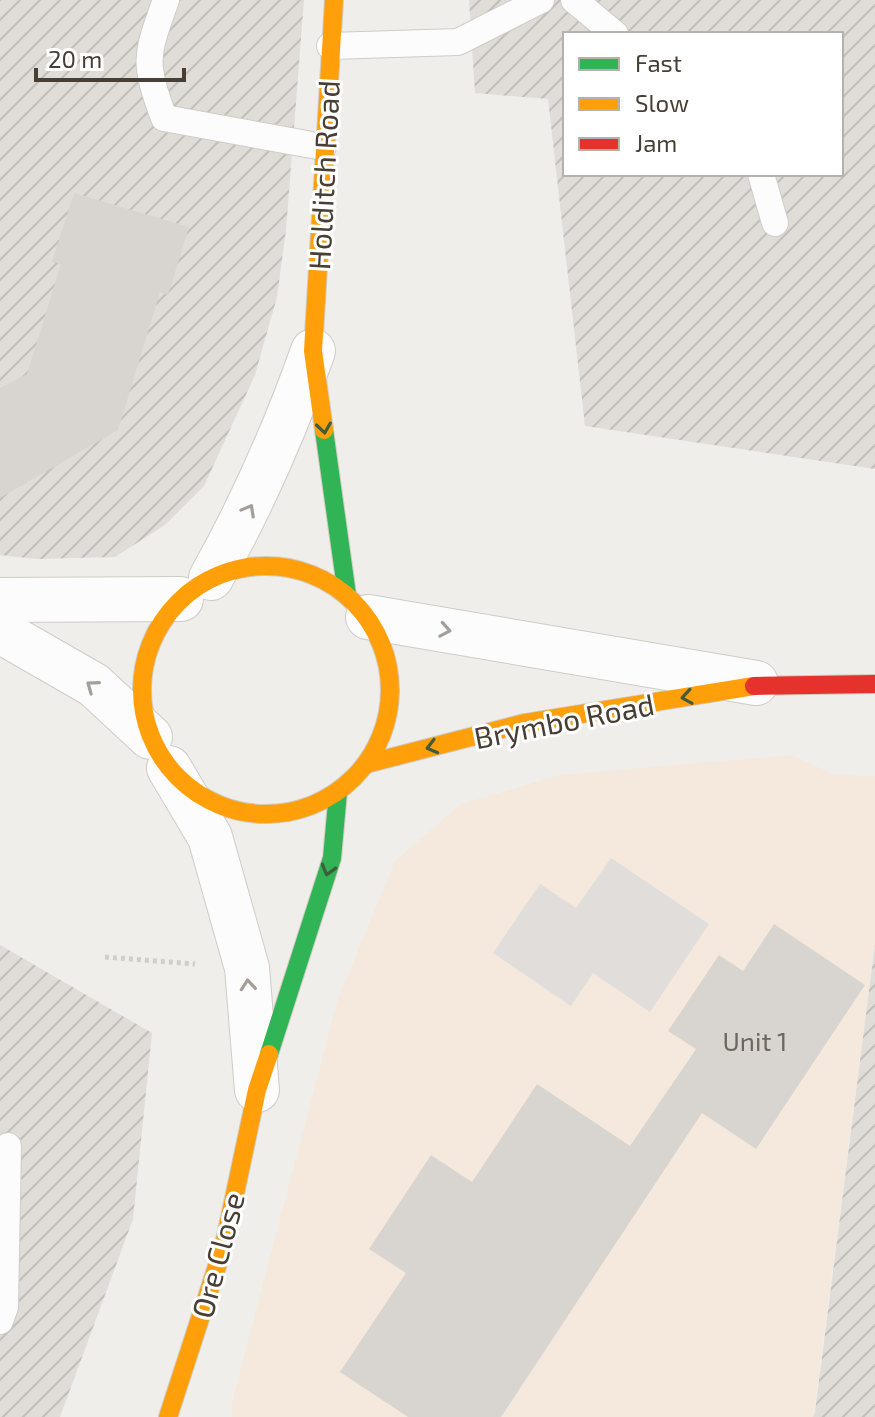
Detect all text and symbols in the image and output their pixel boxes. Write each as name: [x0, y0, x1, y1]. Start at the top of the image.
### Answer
scale bar: [36, 32, 184, 82]
legend: [563, 32, 843, 176]
text: 20 m: [48, 44, 102, 73]
text: Fast: [635, 48, 682, 77]
street label: Holditch Road: [300, 79, 346, 271]
text: Slow: [635, 88, 689, 117]
text: Jam: [635, 128, 677, 157]
one-way arrow: [315, 421, 332, 435]
one-way arrow: [239, 504, 254, 518]
one-way arrow: [438, 620, 451, 637]
one-way arrow: [86, 681, 101, 695]
street label: Brymbo Road: [471, 685, 657, 755]
one-way arrow: [680, 688, 694, 705]
one-way arrow: [426, 738, 440, 755]
one-way arrow: [321, 862, 337, 876]
one-way arrow: [240, 978, 257, 991]
house number: Unit 1: [723, 1025, 787, 1056]
street label: Ore Close: [183, 1188, 251, 1322]

